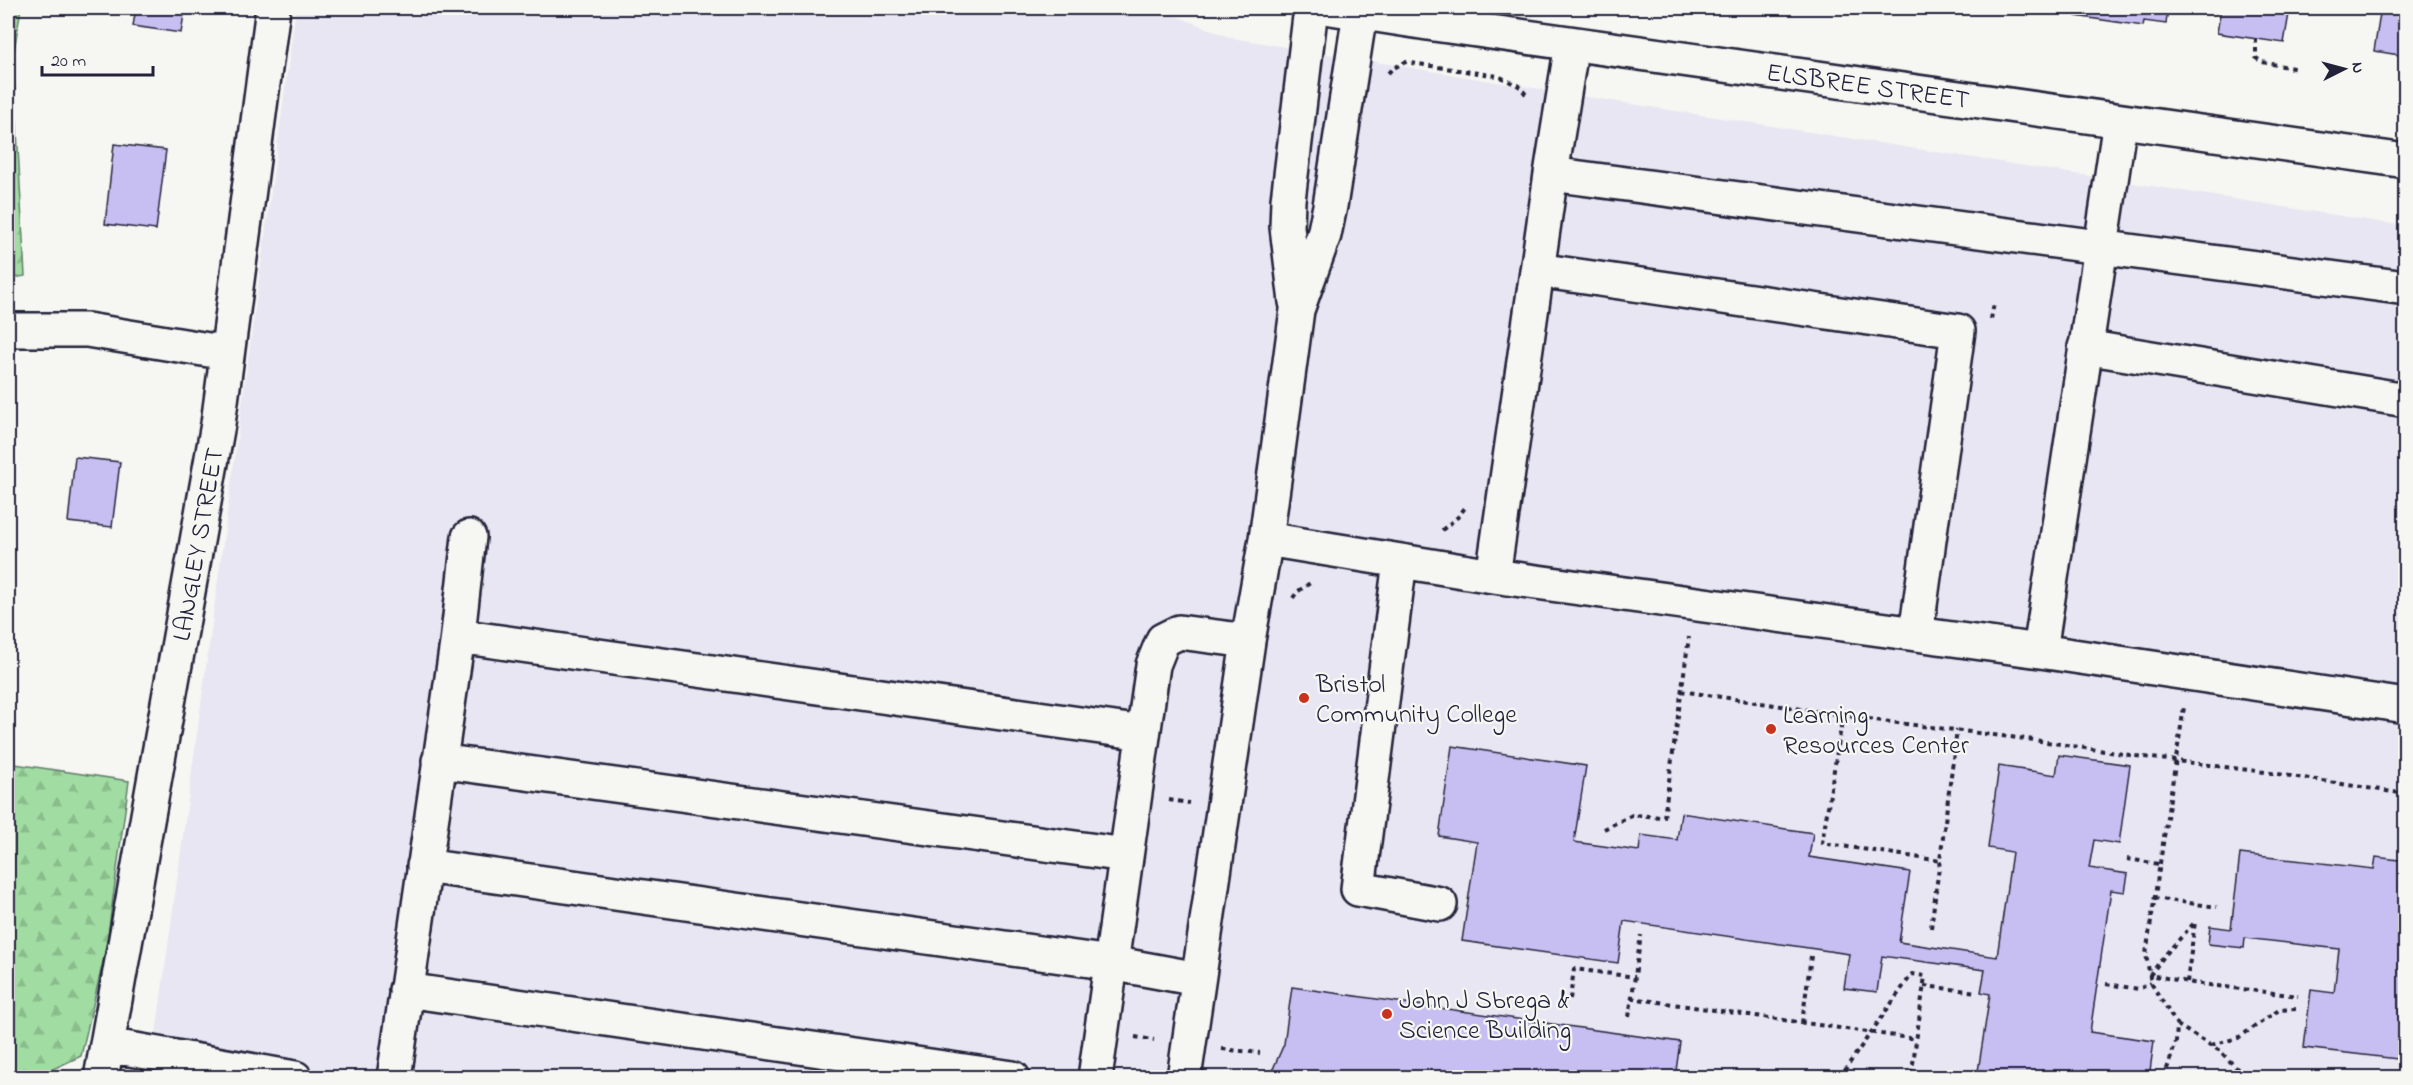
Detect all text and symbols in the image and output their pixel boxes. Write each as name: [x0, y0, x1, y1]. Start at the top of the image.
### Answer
scale bar: [42, 39, 153, 77]
north arrow: [2314, 39, 2374, 99]
text: 20 m: [51, 49, 86, 75]
street label: ELSBREE STREET: [1764, 55, 1971, 121]
text: N: [2344, 61, 2369, 74]
street label: LANGLEY STREET: [164, 445, 236, 644]
place label: Bristol Community College: [1315, 667, 1517, 735]
marker: Bristol Community College: [1297, 691, 1311, 705]
place label: Learning Resources Center: [1783, 698, 1970, 766]
marker: Learning Resources Center: [1764, 722, 1778, 736]
place label: John J Sbrega & Science Building: [1399, 983, 1571, 1051]
marker: John J Sbrega & Science Building: [1380, 1007, 1394, 1021]

